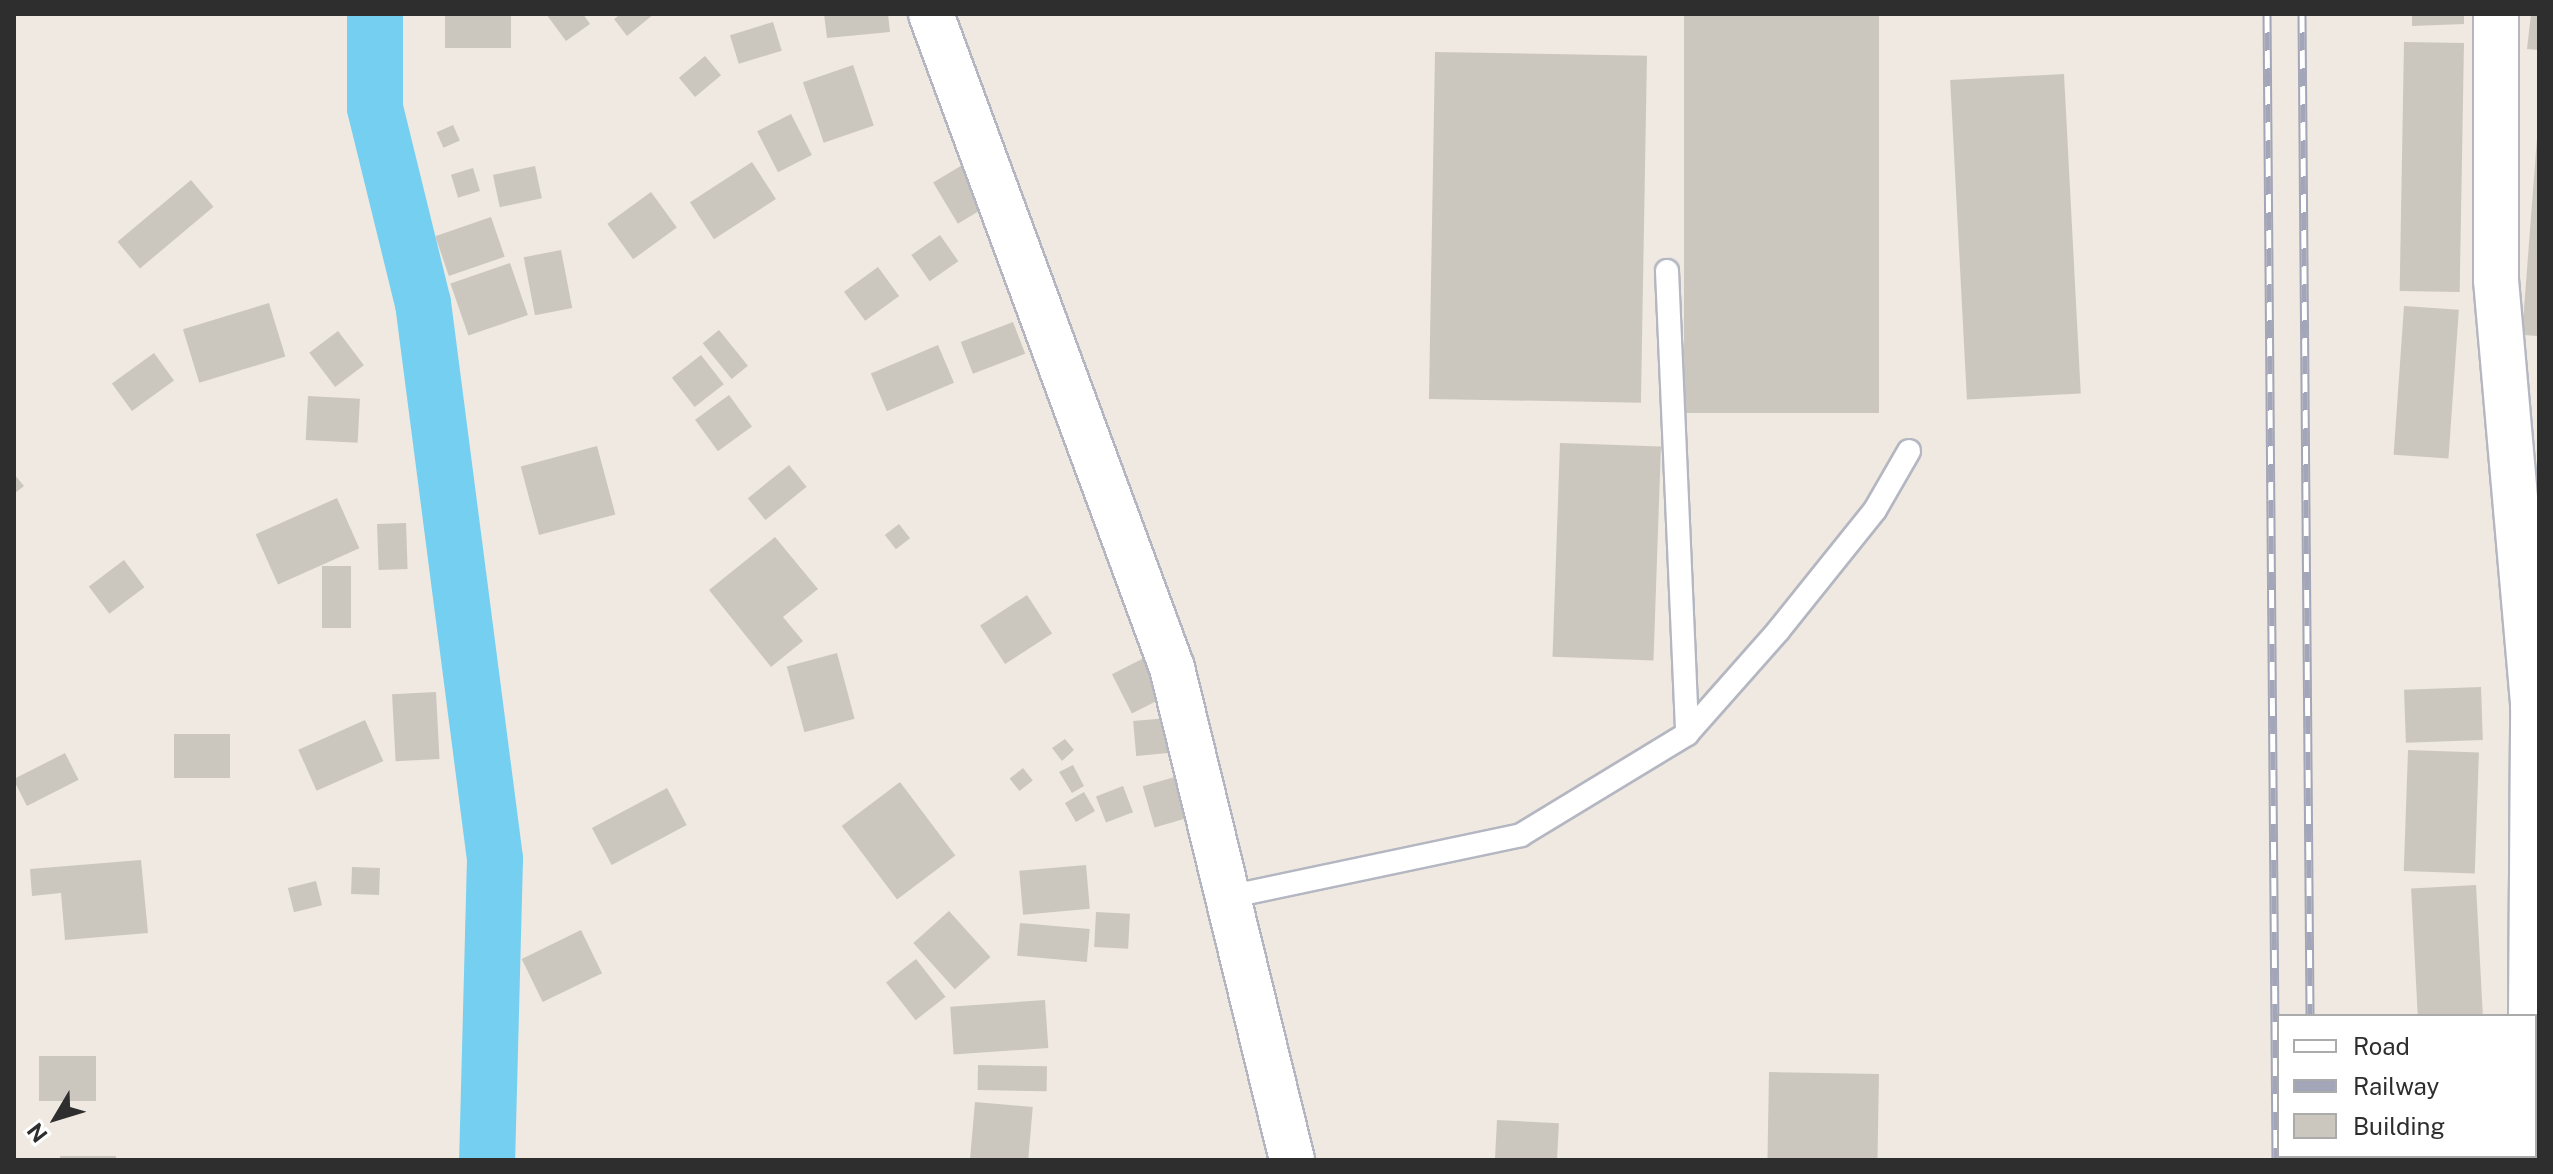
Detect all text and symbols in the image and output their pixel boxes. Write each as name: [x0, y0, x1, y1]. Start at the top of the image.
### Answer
legend: [2277, 1014, 2537, 1158]
text: Road: [2353, 1032, 2410, 1060]
text: Railway: [2353, 1072, 2439, 1100]
north arrow: [16, 1078, 96, 1158]
text: Building: [2353, 1112, 2445, 1140]
text: N: [22, 1118, 53, 1148]

